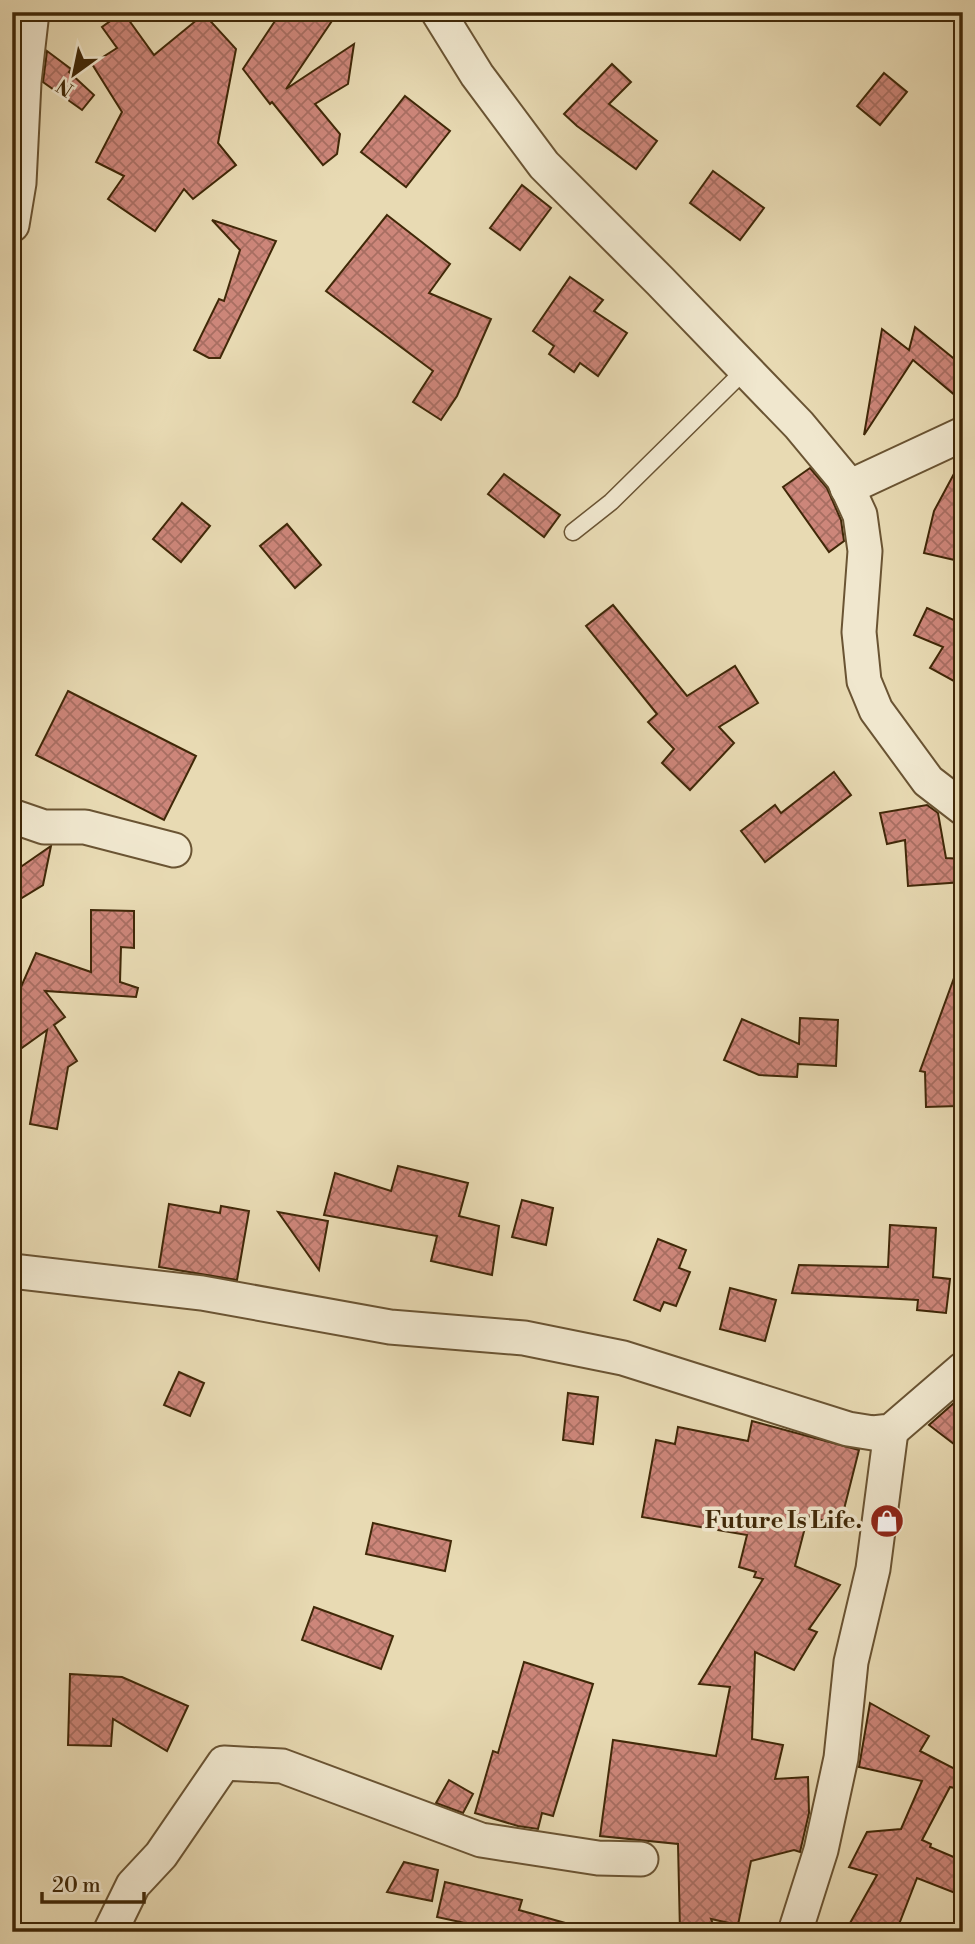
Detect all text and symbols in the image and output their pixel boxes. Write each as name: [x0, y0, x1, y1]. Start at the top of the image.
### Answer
north arrow: [38, 38, 108, 108]
text: N: [52, 73, 78, 102]
shop icon: Future Is Life.: [868, 1502, 906, 1540]
place label: Future Is Life.: [705, 1506, 862, 1536]
scale bar: [42, 1860, 144, 1904]
text: 20 m: [52, 1873, 101, 1899]

